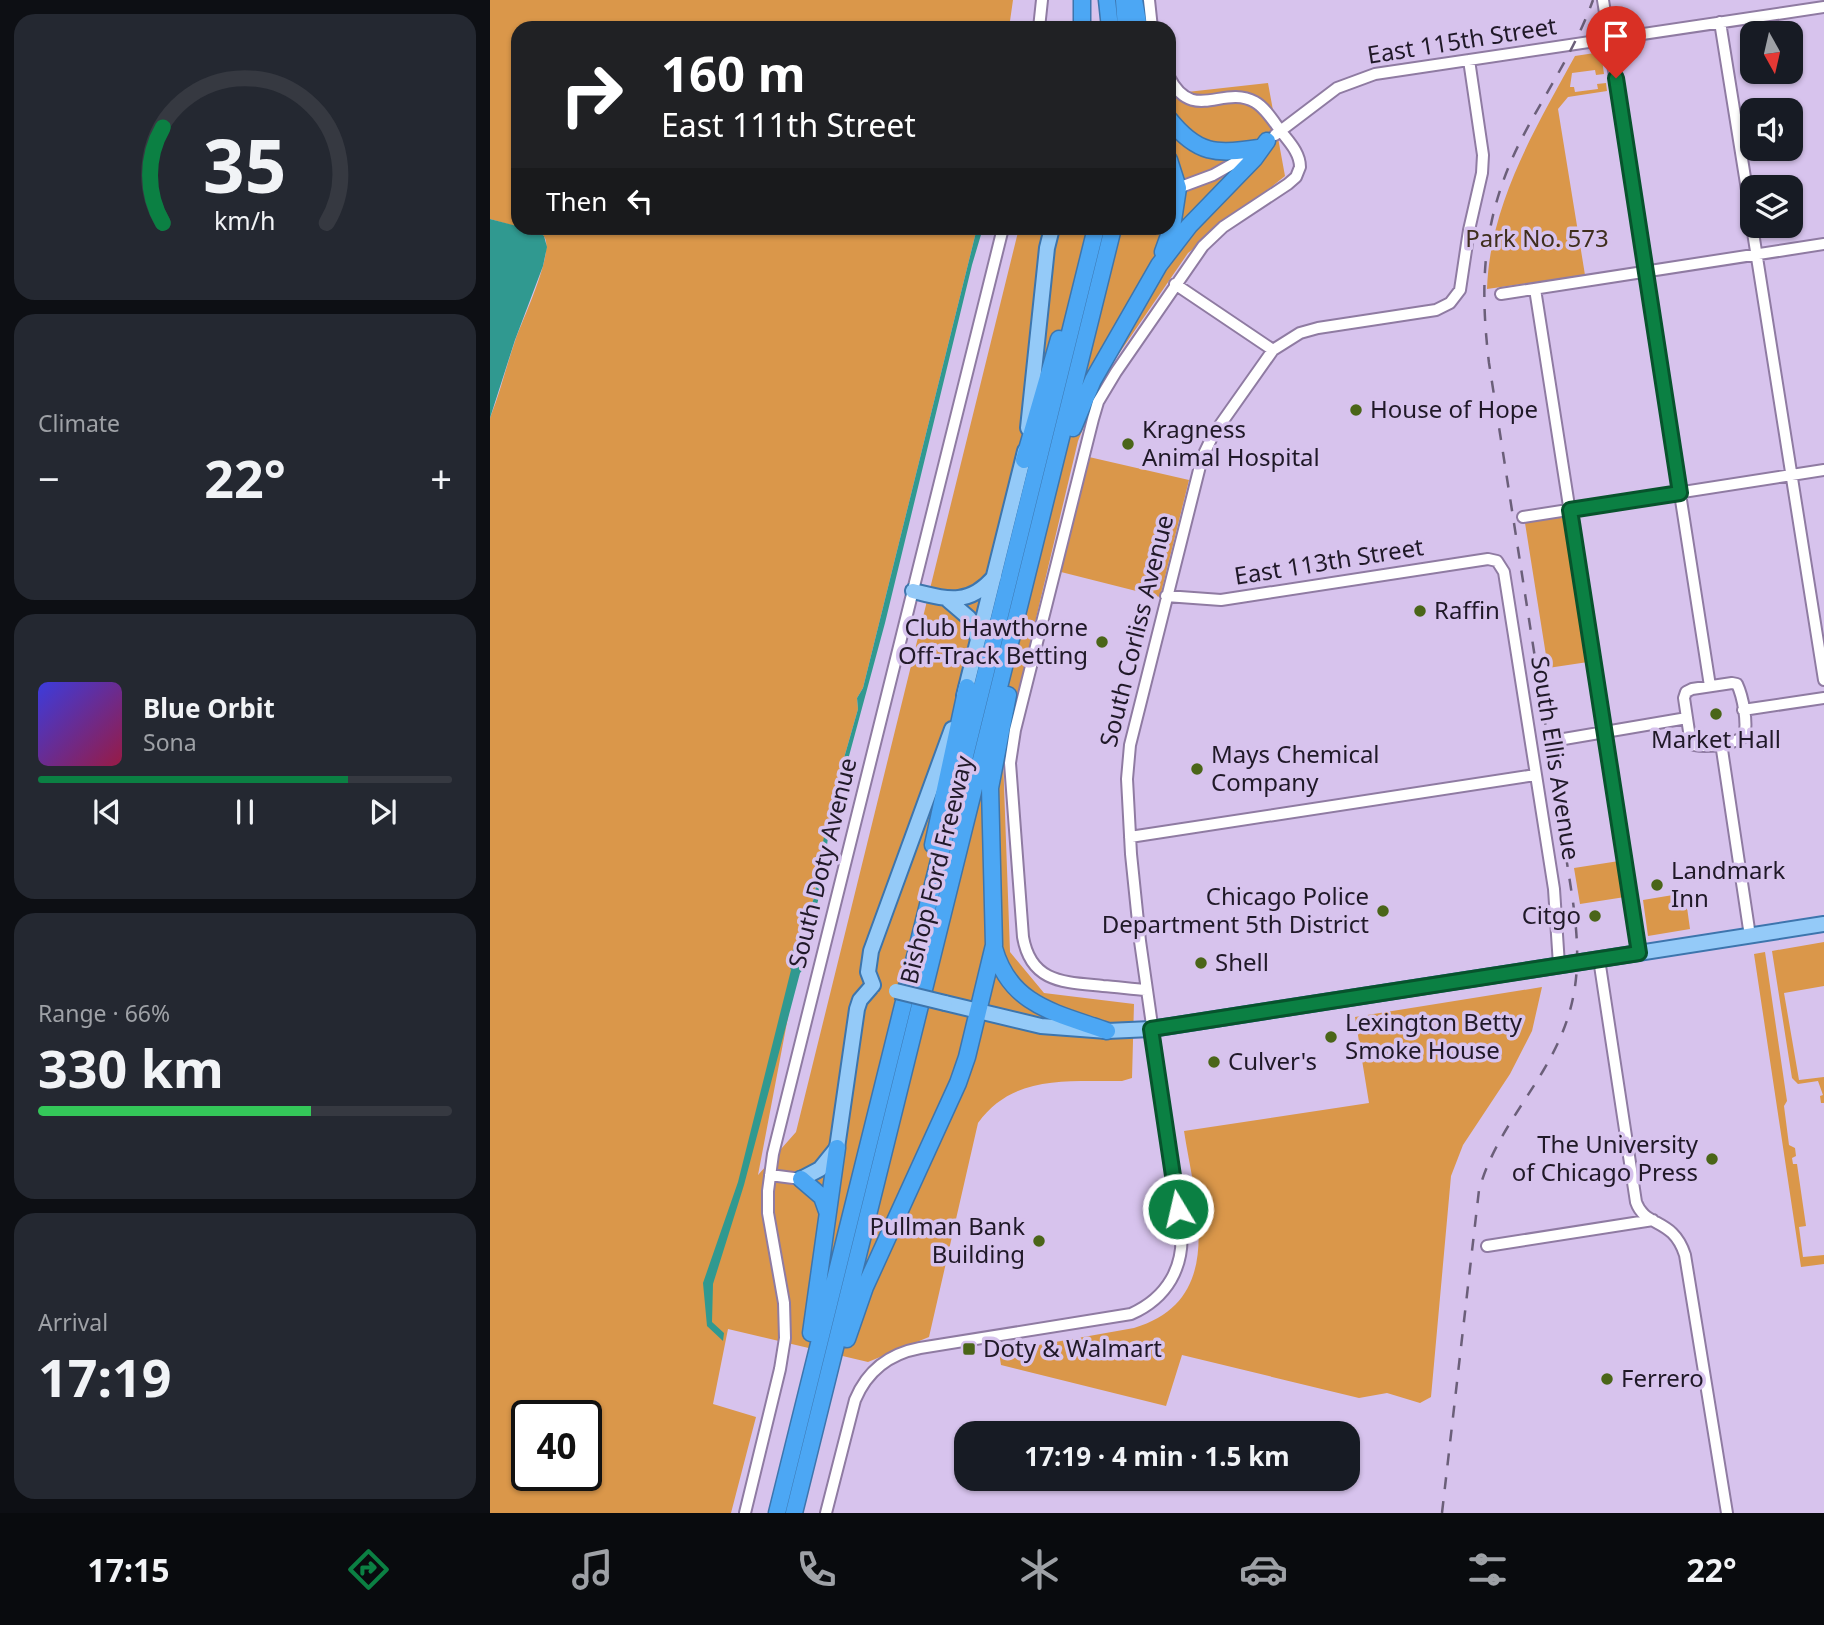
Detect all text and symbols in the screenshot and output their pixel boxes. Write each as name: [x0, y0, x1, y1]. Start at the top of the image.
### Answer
pin: [1586, 6, 1646, 78]
street label: East 115th Street: [1365, 8, 1559, 71]
icon: arrive: [1597, 17, 1635, 55]
north arrow: [1740, 21, 1802, 84]
map controls: [1740, 21, 1803, 238]
text: 160 m: [661, 40, 806, 106]
icon: right: [546, 49, 637, 140]
button: sound: [1740, 98, 1803, 161]
text: East 111th Street: [661, 103, 916, 146]
text: 35: [203, 115, 287, 214]
button: layers: [1740, 175, 1803, 238]
icon: left: [621, 182, 659, 220]
text: Then: [546, 183, 607, 219]
text: km/h: [214, 203, 276, 237]
park label: Park No. 573: [1465, 221, 1609, 254]
place label: House of Hope: [1370, 392, 1538, 425]
marker: House of Hope: [1348, 402, 1364, 418]
text: Climate: [38, 407, 120, 439]
place label: Kragness Animal Hospital: [1142, 412, 1320, 473]
marker: Kragness Animal Hospital: [1120, 436, 1136, 452]
text: 22°: [204, 442, 286, 513]
text: −: [38, 452, 60, 504]
text: +: [430, 452, 452, 504]
street label: South Corliss Avenue: [1091, 511, 1180, 750]
street label: East 113th Street: [1232, 529, 1426, 592]
place label: Raffin: [1434, 593, 1500, 626]
marker: Raffin: [1412, 603, 1428, 619]
place label: Club Hawthorne Off-Track Betting: [898, 610, 1088, 671]
marker: Club Hawthorne Off-Track Betting: [1094, 634, 1110, 650]
street label: South Ellis Avenue: [1524, 653, 1589, 862]
text: Blue Orbit: [143, 690, 275, 726]
marker: Market Hall: [1708, 706, 1724, 722]
place label: Market Hall: [1651, 722, 1781, 755]
text: Sona: [143, 726, 197, 758]
place label: Mays Chemical Company: [1211, 737, 1380, 798]
street label: Bishop Ford Freeway: [891, 751, 980, 987]
street label: South Doty Avenue: [779, 754, 864, 971]
marker: Mays Chemical Company: [1189, 761, 1205, 777]
icon: previous: [88, 793, 126, 831]
icon: pause: [226, 793, 264, 831]
icon: next: [364, 793, 402, 831]
place label: Landmark Inn: [1671, 853, 1785, 914]
marker: Landmark Inn: [1649, 877, 1665, 893]
place label: Chicago Police Department 5th District: [1102, 879, 1369, 940]
place label: Citgo: [1522, 898, 1581, 931]
marker: Chicago Police Department 5th District: [1375, 903, 1391, 919]
marker: Citgo: [1587, 908, 1603, 924]
place label: Shell: [1215, 945, 1269, 978]
marker: Shell: [1193, 955, 1209, 971]
text: Range · 66%: [38, 997, 170, 1029]
place label: Lexington Betty Smoke House: [1345, 1005, 1523, 1066]
marker: Lexington Betty Smoke House: [1323, 1029, 1339, 1045]
text: 330 km: [38, 1032, 224, 1103]
place label: Culver's: [1228, 1044, 1317, 1077]
marker: Culver's: [1206, 1054, 1222, 1070]
place label: The University of Chicago Press: [1512, 1127, 1699, 1188]
marker: The University of Chicago Press: [1704, 1151, 1720, 1167]
position arrow: [1141, 1172, 1215, 1246]
place label: Pullman Bank Building: [870, 1209, 1025, 1270]
marker: Pullman Bank Building: [1031, 1233, 1047, 1249]
text: Arrival: [38, 1306, 108, 1338]
place label: Doty & Walmart: [983, 1331, 1162, 1364]
text: 17:19: [38, 1341, 172, 1412]
marker: Doty & Walmart: [961, 1341, 977, 1357]
place label: Ferrero: [1621, 1361, 1704, 1394]
marker: Ferrero: [1599, 1371, 1615, 1387]
speed limit sign: 40: [511, 1400, 602, 1491]
text: 17:19 · 4 min · 1.5 km: [1024, 1438, 1290, 1474]
icon: directions: [344, 1545, 393, 1594]
icon: music: [568, 1545, 617, 1594]
icon: phone: [792, 1545, 841, 1594]
icon: climate: [1015, 1545, 1064, 1594]
icon: car: [1239, 1545, 1288, 1594]
icon: filters: [1463, 1545, 1512, 1594]
text: 17:15: [87, 1548, 170, 1591]
text: 22°: [1686, 1548, 1737, 1591]

